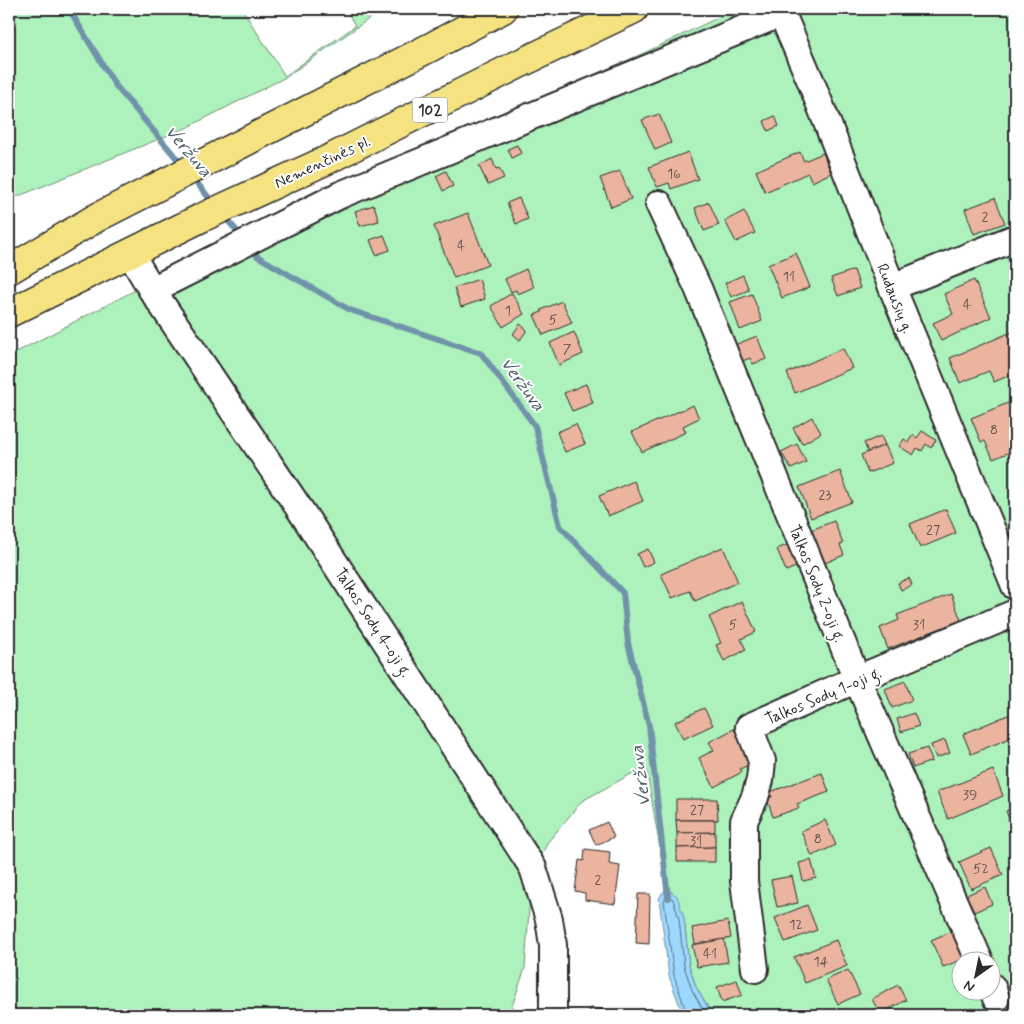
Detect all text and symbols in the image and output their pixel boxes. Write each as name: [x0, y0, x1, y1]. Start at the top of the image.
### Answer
road number: 102: [412, 98, 448, 122]
water label: Veržuva: [159, 121, 217, 183]
street label: Nemenčinės pl.: [271, 131, 374, 194]
house number: 16: [667, 165, 681, 183]
house number: 2: [982, 208, 989, 226]
house number: 4: [457, 237, 465, 255]
street label: Rudausių g.: [871, 261, 918, 337]
house number: 11: [783, 268, 795, 286]
house number: 4: [963, 296, 971, 314]
house number: 1: [505, 302, 511, 320]
house number: 5: [549, 311, 557, 329]
house number: 7: [563, 340, 572, 358]
water label: Veržuva: [495, 353, 550, 416]
house number: 8: [990, 421, 998, 439]
house number: 23: [819, 486, 831, 504]
house number: 27: [926, 521, 940, 539]
street label: Talkos Sodų 2-oji g.: [782, 522, 850, 646]
street label: Talkos Sodų 4-oji g.: [329, 564, 416, 682]
house number: 5: [729, 616, 737, 634]
house number: 31: [913, 616, 925, 634]
street label: Talkos Sodų 1-oji g.: [762, 662, 885, 731]
water label: Veržuva: [625, 744, 657, 808]
house number: 39: [963, 786, 977, 804]
house number: 27: [690, 801, 704, 819]
house number: 8: [814, 830, 822, 848]
house number: 31: [690, 832, 702, 850]
house number: 52: [973, 860, 989, 878]
house number: 2: [595, 871, 602, 889]
house number: 12: [789, 916, 803, 934]
house number: 41: [703, 945, 717, 963]
north arrow: [952, 952, 1002, 1002]
house number: 14: [814, 953, 829, 971]
text: N: [961, 976, 978, 996]

